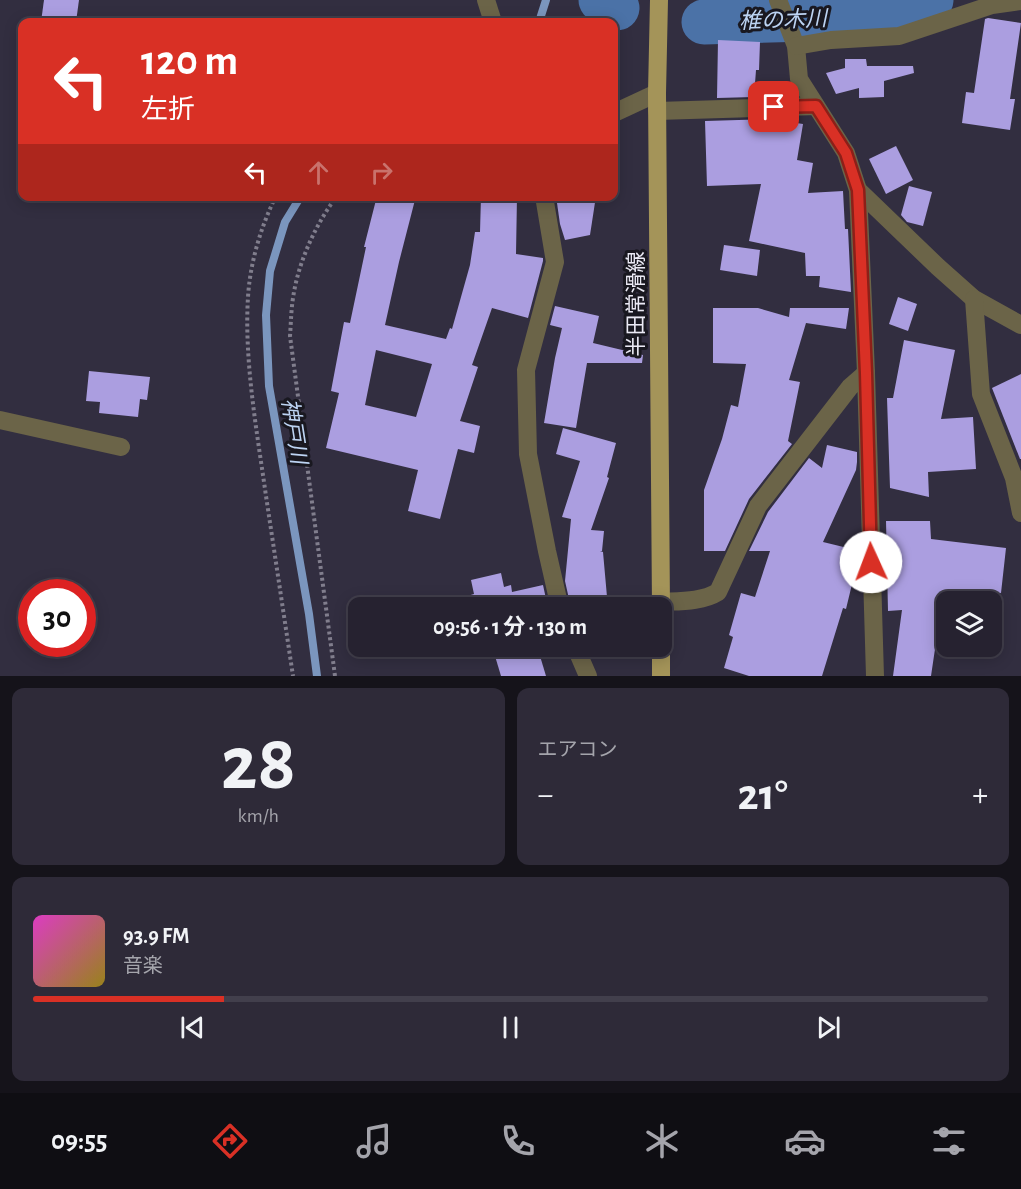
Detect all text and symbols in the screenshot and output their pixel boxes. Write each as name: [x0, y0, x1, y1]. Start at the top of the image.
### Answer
water label: 椎の木川: [739, 6, 829, 33]
text: 120 m: [141, 40, 238, 82]
icon: left: [42, 42, 120, 120]
pin: [748, 81, 799, 132]
icon: arrive: [757, 90, 790, 123]
text: 左折: [141, 96, 195, 123]
icon: left: [239, 156, 272, 189]
icon: ahead: [302, 156, 335, 189]
icon: right: [365, 156, 398, 189]
street label: 半田常滑線: [625, 252, 647, 357]
water label: 神戸川: [278, 397, 311, 467]
position arrow: [839, 530, 903, 594]
speed limit sign: 30: [18, 579, 96, 657]
map controls: [936, 591, 1002, 657]
button: layers: [936, 591, 1002, 657]
text: 09:56 · 1 分 · 130 m: [433, 616, 587, 638]
text: 28: [221, 726, 296, 804]
text: エアコン: [538, 740, 618, 760]
text: 21°: [737, 773, 788, 818]
text: −: [538, 779, 553, 812]
text: +: [972, 779, 988, 812]
text: km/h: [238, 806, 279, 826]
text: 93.9 FM: [123, 925, 189, 947]
text: 音楽: [123, 956, 163, 976]
icon: previous: [176, 1011, 209, 1044]
icon: pause: [494, 1011, 527, 1044]
icon: next: [812, 1011, 845, 1044]
icon: directions: [209, 1120, 251, 1162]
icon: music: [353, 1120, 395, 1162]
icon: phone: [497, 1120, 539, 1162]
icon: climate: [641, 1120, 683, 1162]
icon: car: [784, 1120, 826, 1162]
icon: filters: [928, 1120, 970, 1162]
text: 09:55: [51, 1127, 108, 1154]

